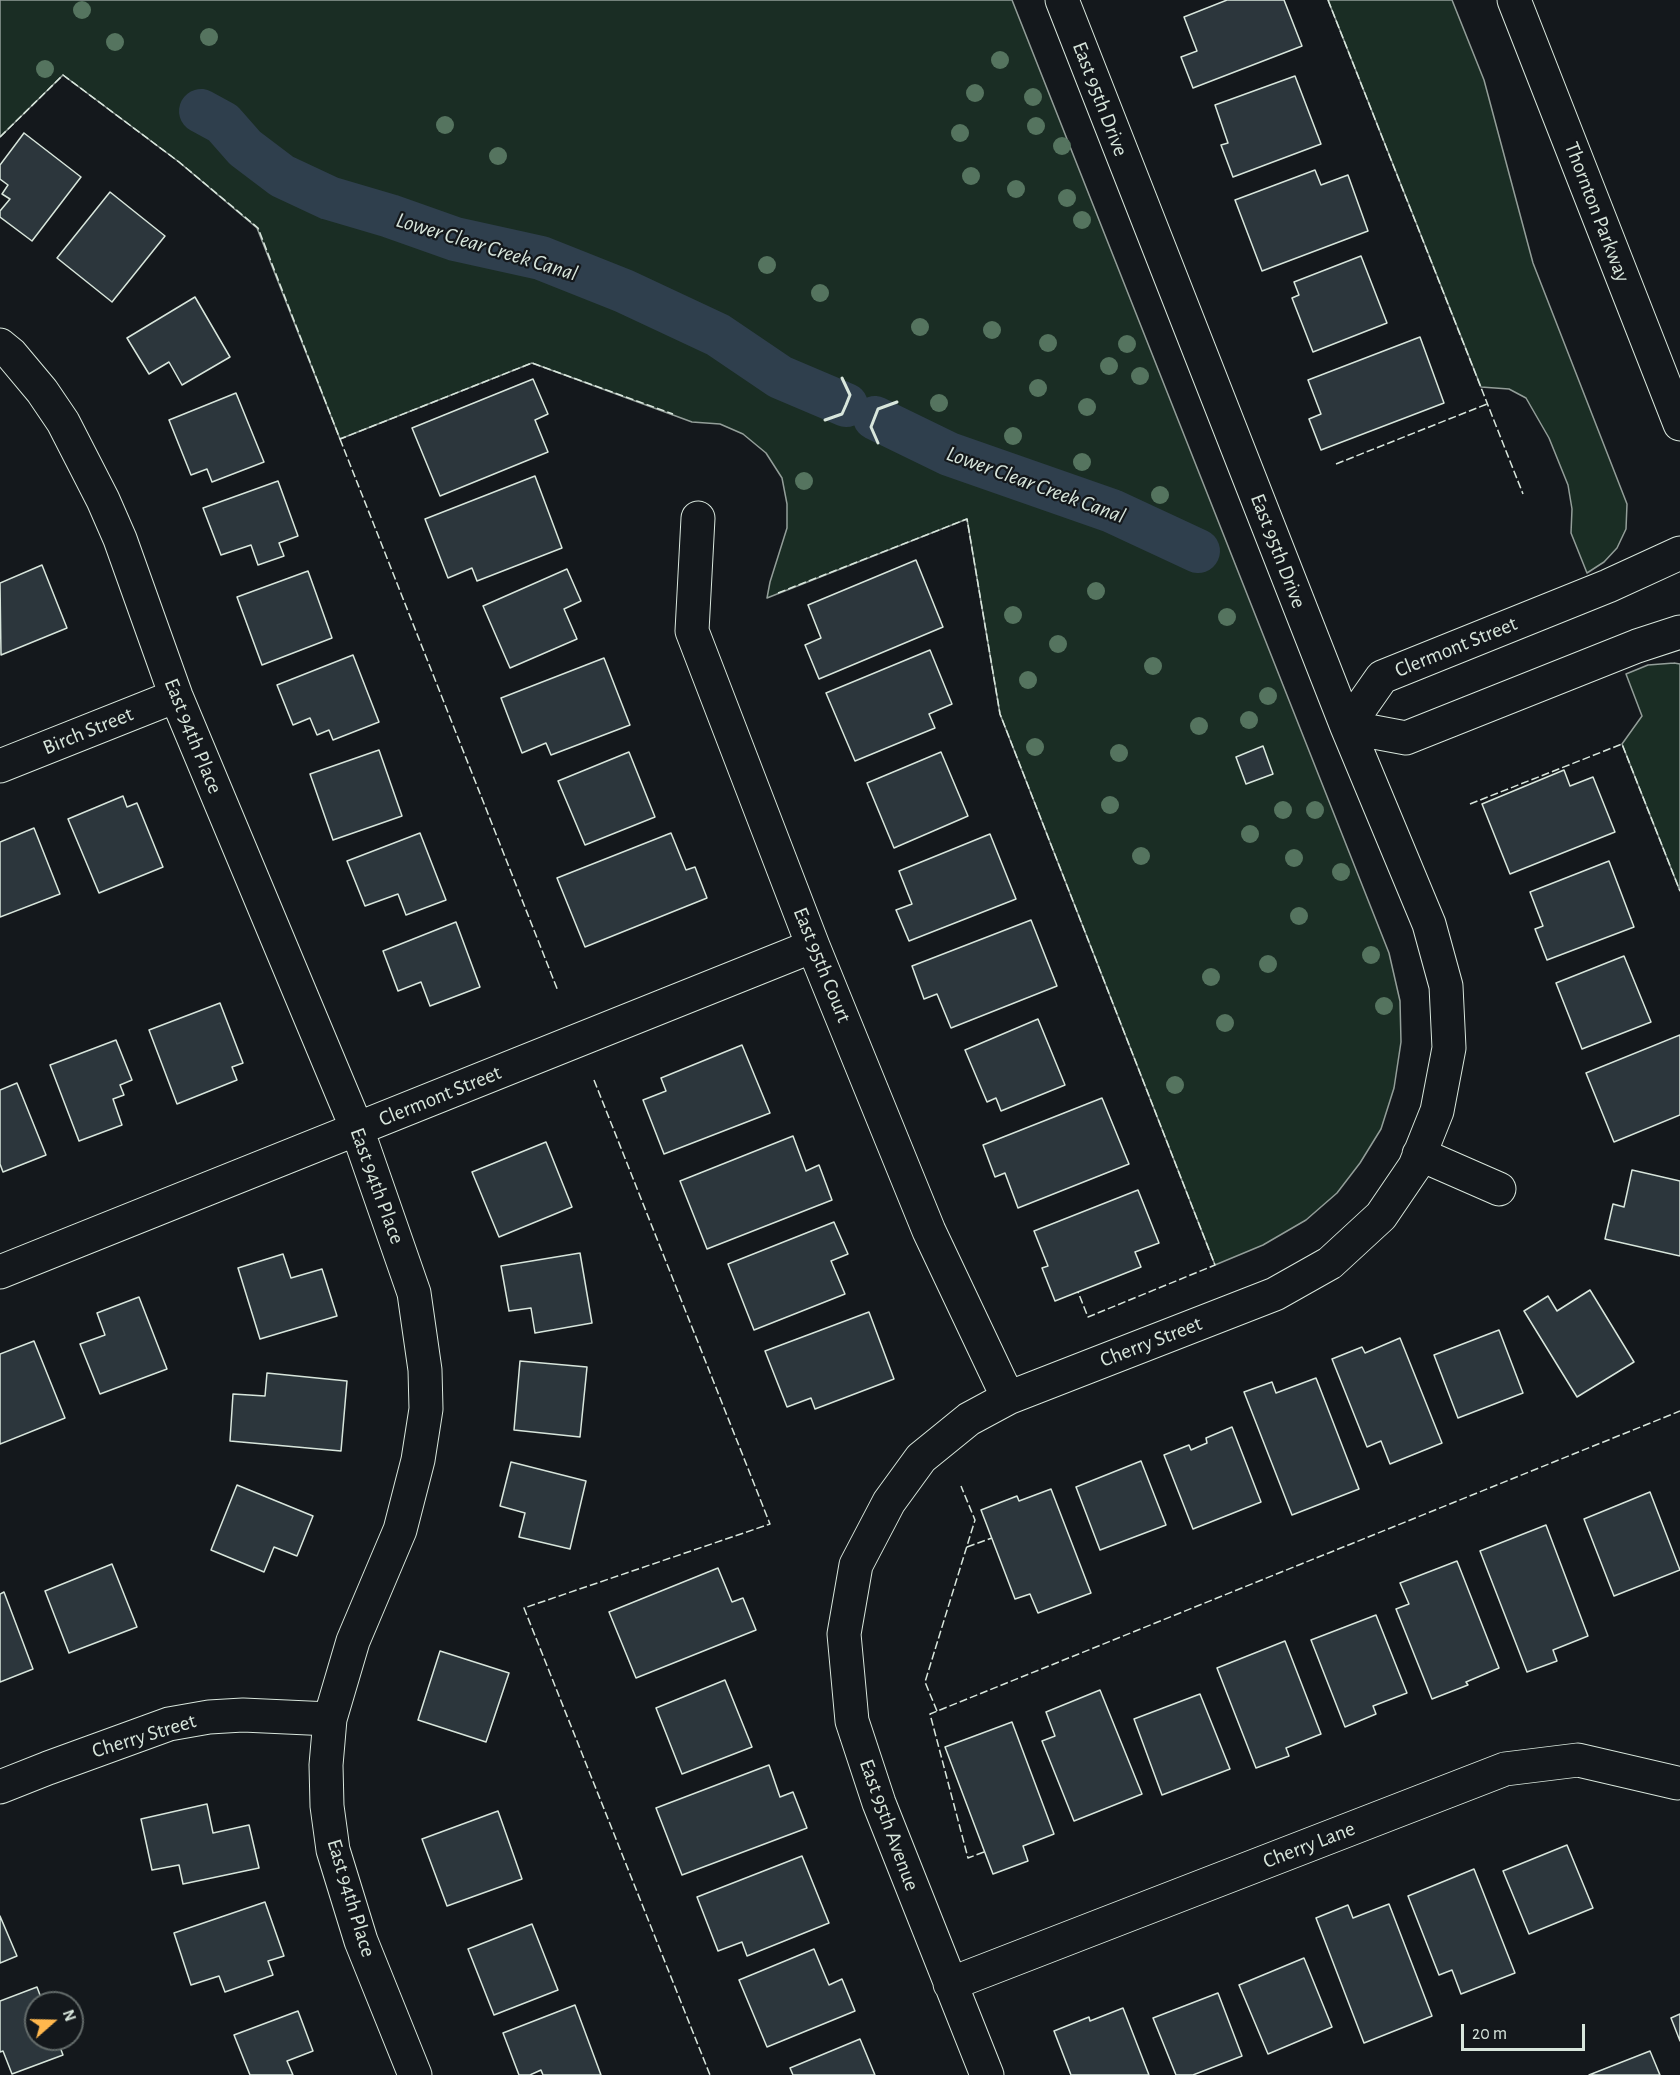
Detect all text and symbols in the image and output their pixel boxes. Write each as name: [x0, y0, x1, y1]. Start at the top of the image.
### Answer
street label: East 95th Drive: [1067, 38, 1133, 160]
street label: Thornton Parkway: [1559, 138, 1635, 286]
water label: Lower Clear Creek Canal: [393, 207, 581, 287]
water label: Lower Clear Creek Canal: [943, 440, 1129, 530]
street label: East 95th Drive: [1245, 490, 1311, 612]
street label: Clermont Street: [1391, 611, 1521, 683]
street label: East 94th Place: [158, 675, 228, 797]
street label: Birch Street: [39, 702, 137, 760]
street label: East 95th Court: [787, 904, 857, 1026]
street label: Clermont Street: [375, 1060, 505, 1132]
street label: East 94th Place: [344, 1124, 410, 1248]
street label: Cherry Street: [1096, 1311, 1206, 1373]
street label: Cherry Street: [89, 1708, 199, 1764]
street label: East 95th Avenue: [854, 1756, 924, 1894]
street label: Cherry Lane: [1259, 1816, 1359, 1874]
street label: East 94th Place: [321, 1836, 381, 1960]
north arrow: [24, 1991, 84, 2051]
text: N: [60, 2008, 78, 2023]
scale bar: [1464, 2012, 1588, 2050]
text: 20 m: [1472, 2025, 1507, 2043]

